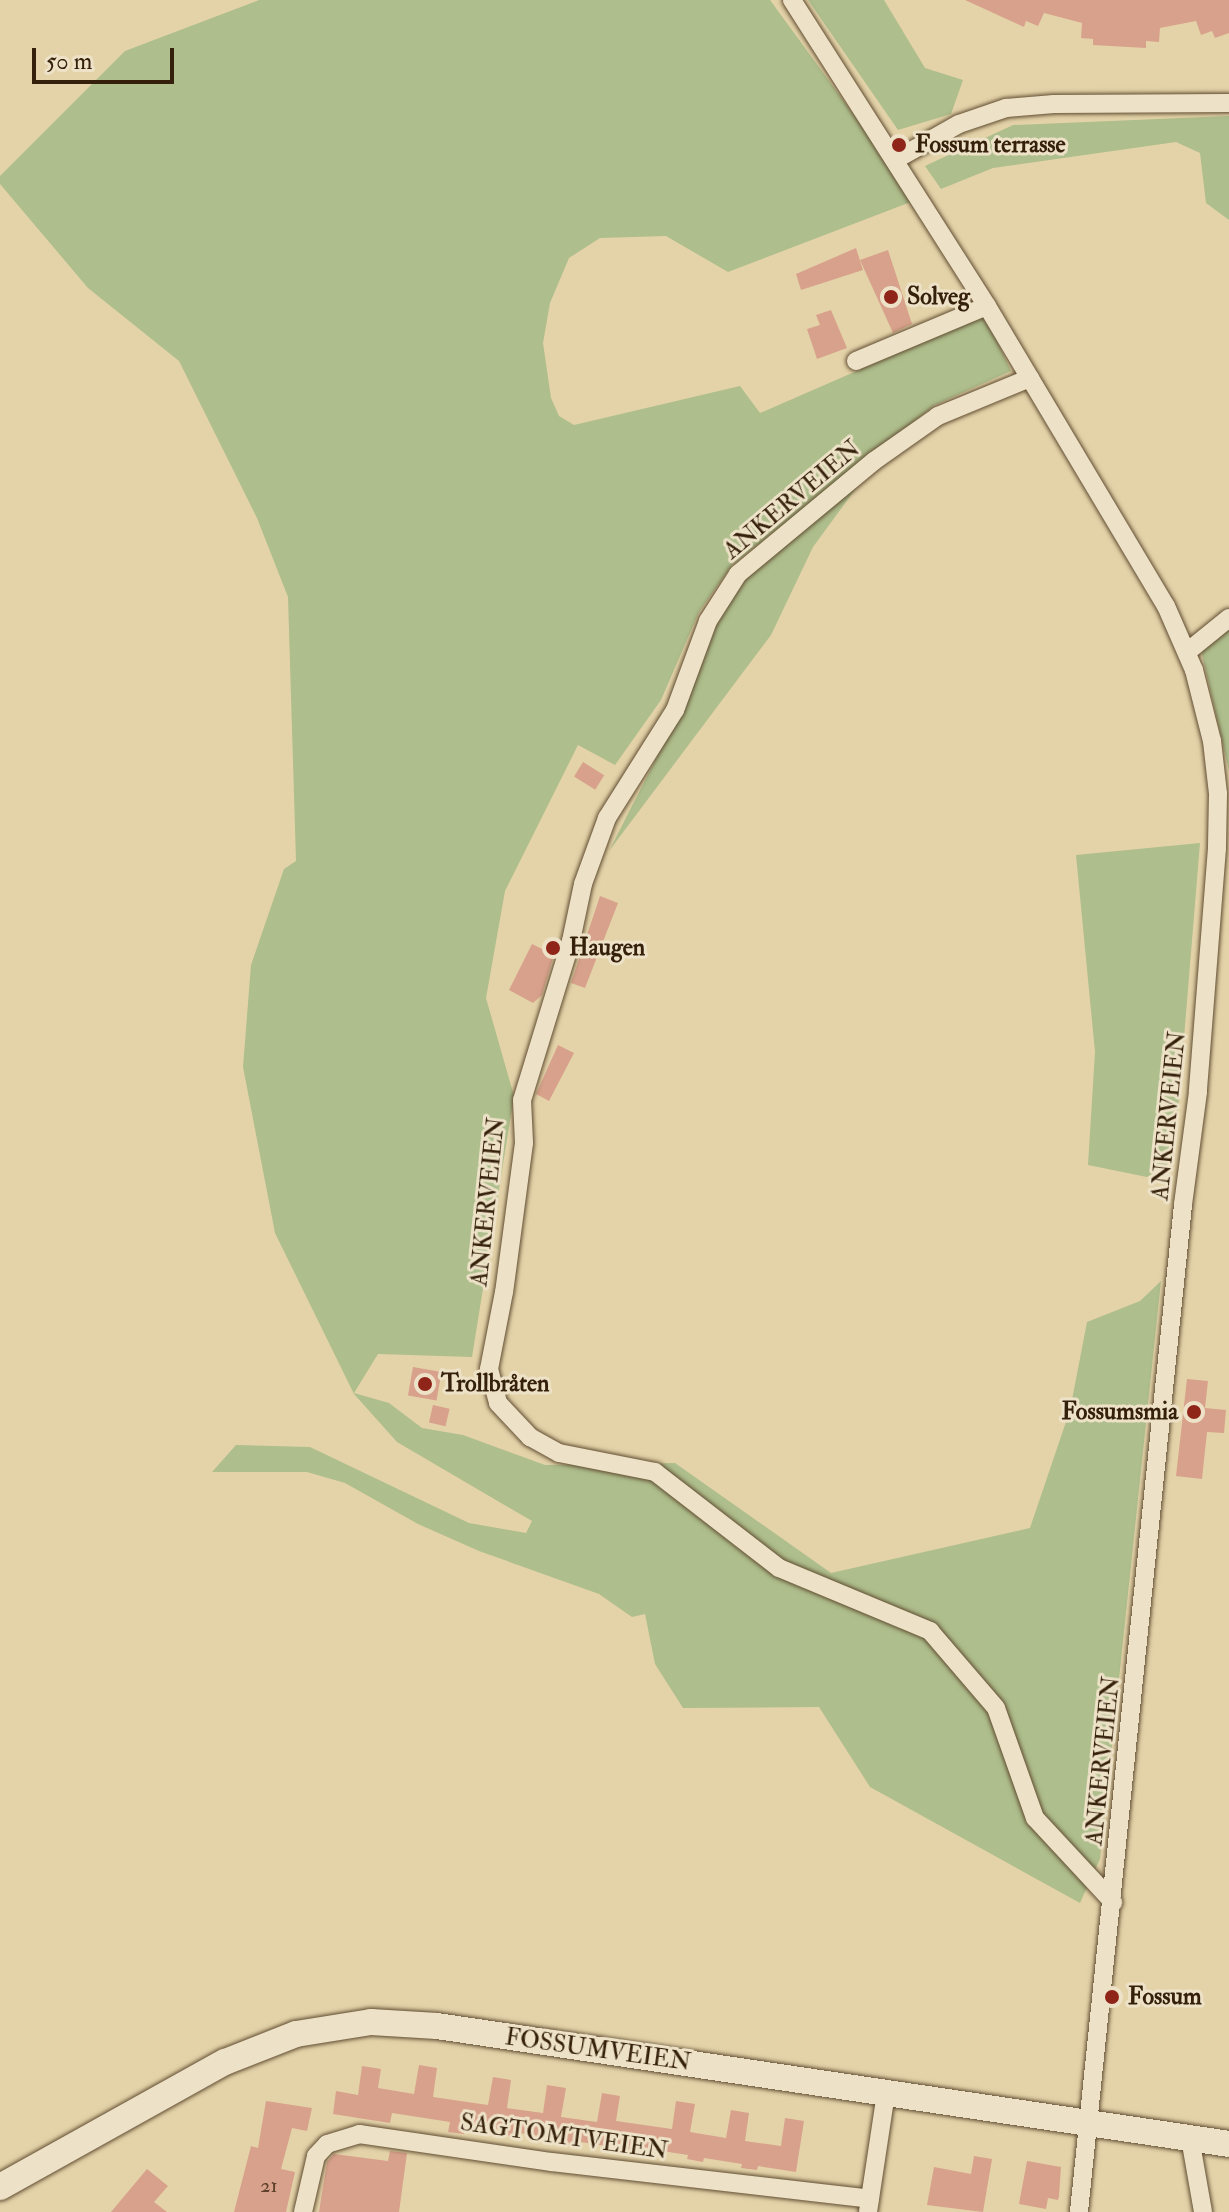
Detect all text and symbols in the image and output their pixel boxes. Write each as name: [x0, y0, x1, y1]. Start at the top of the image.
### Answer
scale bar: [36, 32, 178, 82]
text: 50 m: [46, 46, 92, 77]
place label: Fossum terrasse: [915, 131, 1066, 159]
marker: Fossum terrasse: [890, 136, 908, 154]
place label: Solveg: [907, 283, 970, 311]
marker: Solveg: [882, 288, 900, 306]
street label: ANKERVEIEN: [718, 435, 866, 565]
place label: Haugen: [569, 934, 645, 962]
marker: Haugen: [544, 939, 562, 957]
street label: ANKERVEIEN: [1146, 1030, 1192, 1202]
street label: ANKERVEIEN: [465, 1116, 511, 1288]
place label: Trollbråten: [441, 1370, 549, 1398]
marker: Trollbråten: [416, 1375, 434, 1393]
place label: Fossumsmia: [1061, 1398, 1178, 1426]
marker: Fossumsmia: [1185, 1403, 1203, 1421]
street label: ANKERVEIEN: [1080, 1675, 1126, 1847]
place label: Fossum: [1128, 1983, 1202, 2011]
marker: Fossum: [1103, 1988, 1121, 2006]
street label: FOSSUMVEIEN: [503, 2023, 693, 2077]
street label: SAGTOMTVEIEN: [458, 2108, 670, 2166]
house number: 21: [260, 2173, 278, 2197]

